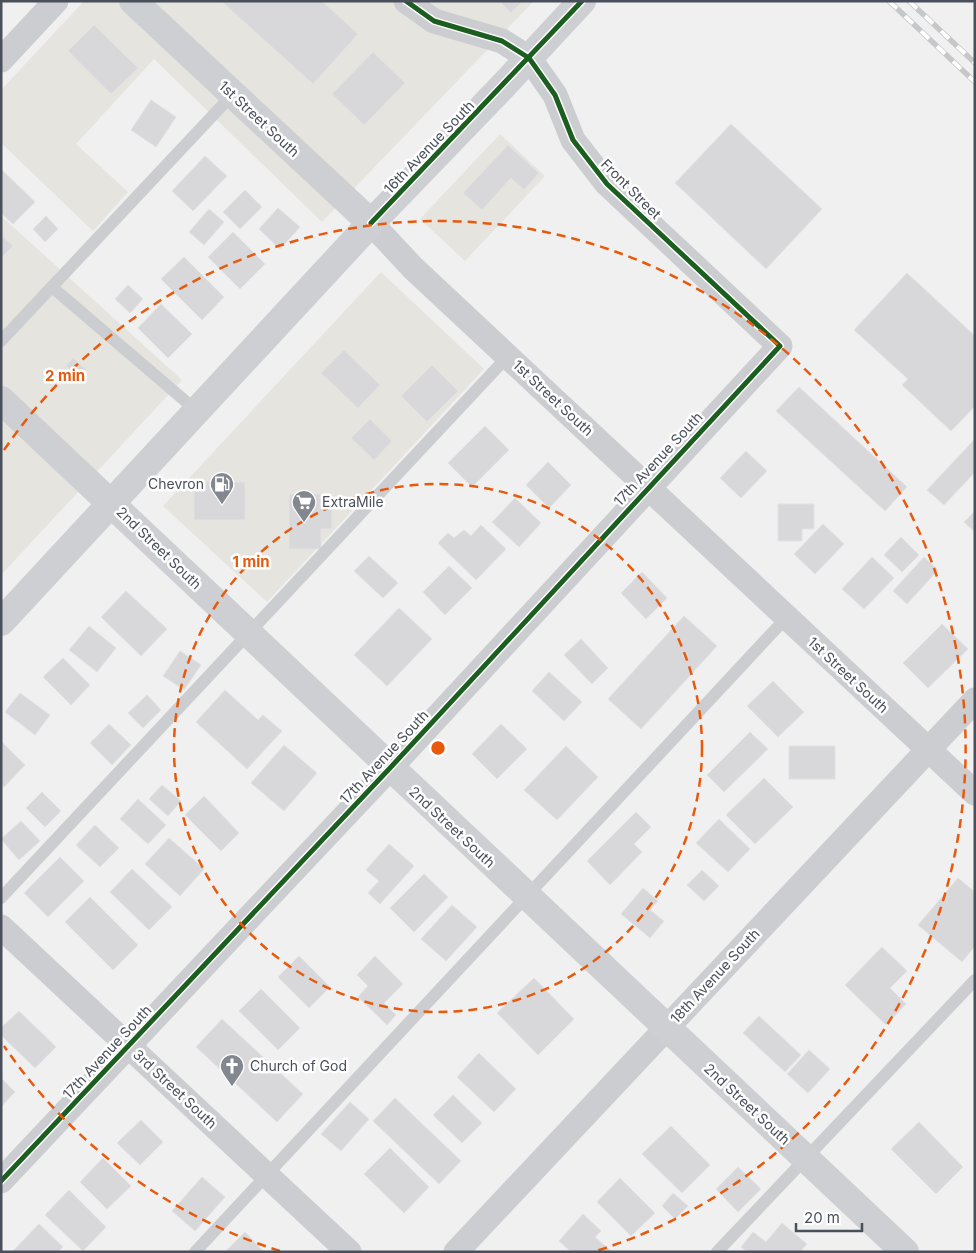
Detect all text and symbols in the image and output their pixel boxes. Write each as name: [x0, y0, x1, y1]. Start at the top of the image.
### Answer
street label: 1st Street South: [216, 77, 303, 160]
street label: 16th Avenue South: [380, 97, 477, 197]
street label: Front Street: [598, 155, 665, 222]
street label: 1st Street South: [510, 356, 597, 439]
text: 2 min: [45, 366, 85, 385]
street label: 17th Avenue South: [610, 408, 705, 509]
fuel station icon: Chevron: [209, 471, 235, 505]
place label: Chevron: [148, 475, 204, 492]
supermarket icon: ExtraMile: [291, 489, 317, 523]
place label: ExtraMile: [322, 493, 384, 510]
street label: 2nd Street South: [113, 503, 205, 592]
text: 1 min: [232, 552, 270, 571]
street label: 1st Street South: [805, 633, 892, 716]
street label: 17th Avenue South: [336, 706, 431, 807]
centre of rings: [429, 739, 447, 757]
street label: 2nd Street South: [406, 782, 499, 871]
street label: 18th Avenue South: [667, 925, 763, 1026]
street label: 17th Avenue South: [59, 1001, 154, 1102]
street label: 3rd Street South: [130, 1046, 221, 1132]
church icon: Church of God: [219, 1053, 245, 1087]
place label: Church of God: [250, 1057, 347, 1074]
street label: 2nd Street South: [701, 1059, 794, 1148]
scale bar: [796, 1200, 862, 1232]
text: 20 m: [804, 1208, 840, 1227]

